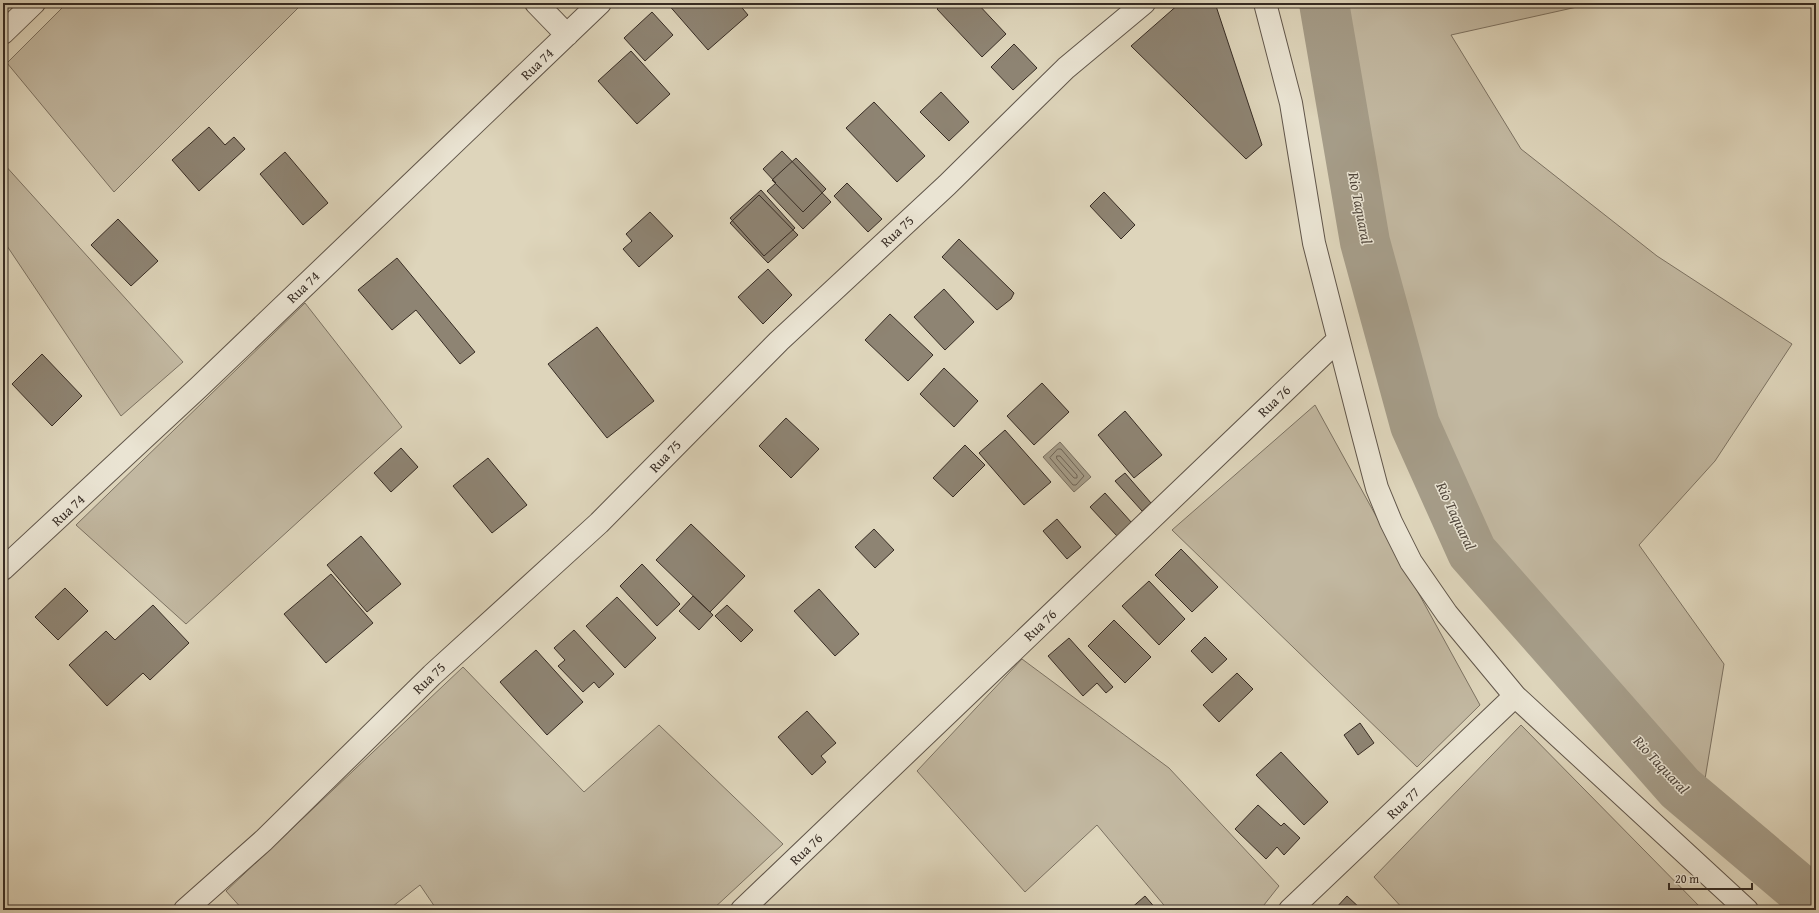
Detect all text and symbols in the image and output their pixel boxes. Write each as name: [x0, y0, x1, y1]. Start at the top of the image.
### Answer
street label: Rua 74: [516, 43, 558, 85]
water label: Rio Taquaral: [1343, 169, 1378, 246]
street label: Rua 75: [876, 210, 918, 252]
street label: Rua 74: [282, 266, 324, 308]
street label: Rua 76: [1253, 380, 1295, 422]
street label: Rua 75: [644, 435, 686, 477]
water label: Rio Taquaral: [1431, 477, 1481, 553]
street label: Rua 74: [47, 489, 89, 531]
street label: Rua 76: [1019, 604, 1061, 646]
street label: Rua 75: [408, 657, 450, 699]
water label: Rio Taquaral: [1628, 730, 1694, 799]
street label: Rua 77: [1382, 782, 1424, 824]
street label: Rua 76: [785, 828, 827, 870]
scale bar: [1669, 865, 1752, 891]
text: 20 m: [1675, 870, 1699, 887]

